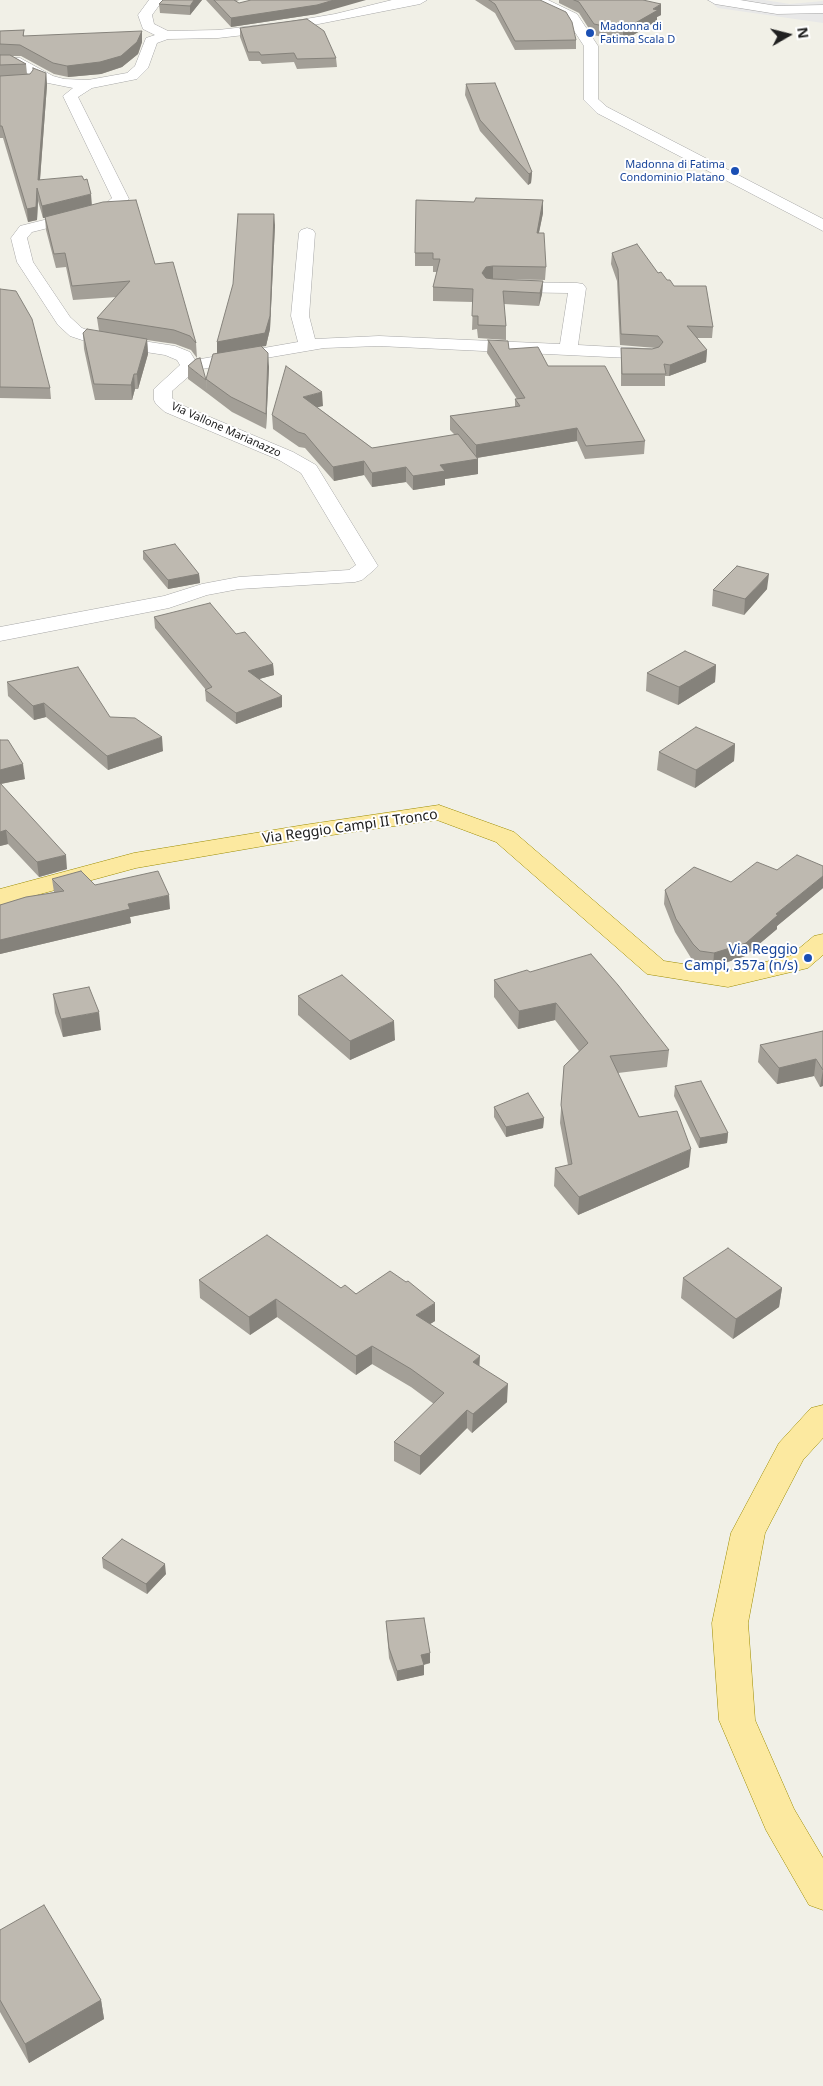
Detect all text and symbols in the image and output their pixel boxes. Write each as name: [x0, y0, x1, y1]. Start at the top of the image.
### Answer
north arrow: [763, 10, 813, 60]
place label: Madonna di Fatima Scala D: [600, 20, 675, 46]
text: N: [793, 26, 814, 40]
marker: Madonna di Fatima Scala D: [584, 27, 596, 39]
place label: Madonna di Fatima Condominio Platano: [620, 158, 725, 184]
marker: Madonna di Fatima Condominio Platano: [729, 165, 741, 177]
street label: Via Vallone Marianazzo: [169, 400, 283, 460]
street label: Via Reggio Campi II Tronco: [261, 806, 439, 848]
place label: Via Reggio Campi, 357a (n/s): [684, 942, 798, 974]
marker: Via Reggio Campi, 357a (n/s): [802, 952, 814, 964]

